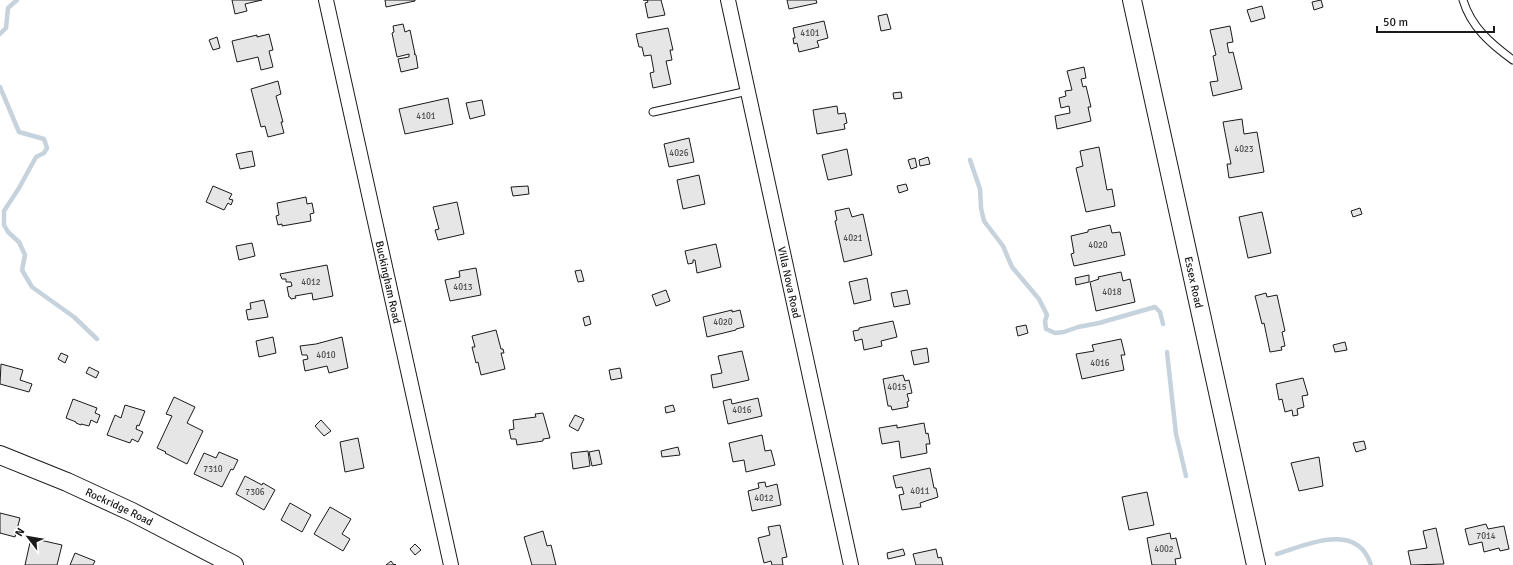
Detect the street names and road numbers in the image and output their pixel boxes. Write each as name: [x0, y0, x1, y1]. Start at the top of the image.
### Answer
street label: Buckingham Road: [372, 240, 403, 325]
street label: Villa Nova Road: [775, 245, 803, 320]
street label: Essex Road: [1181, 255, 1205, 310]
street label: Rockridge Road: [83, 485, 155, 529]

